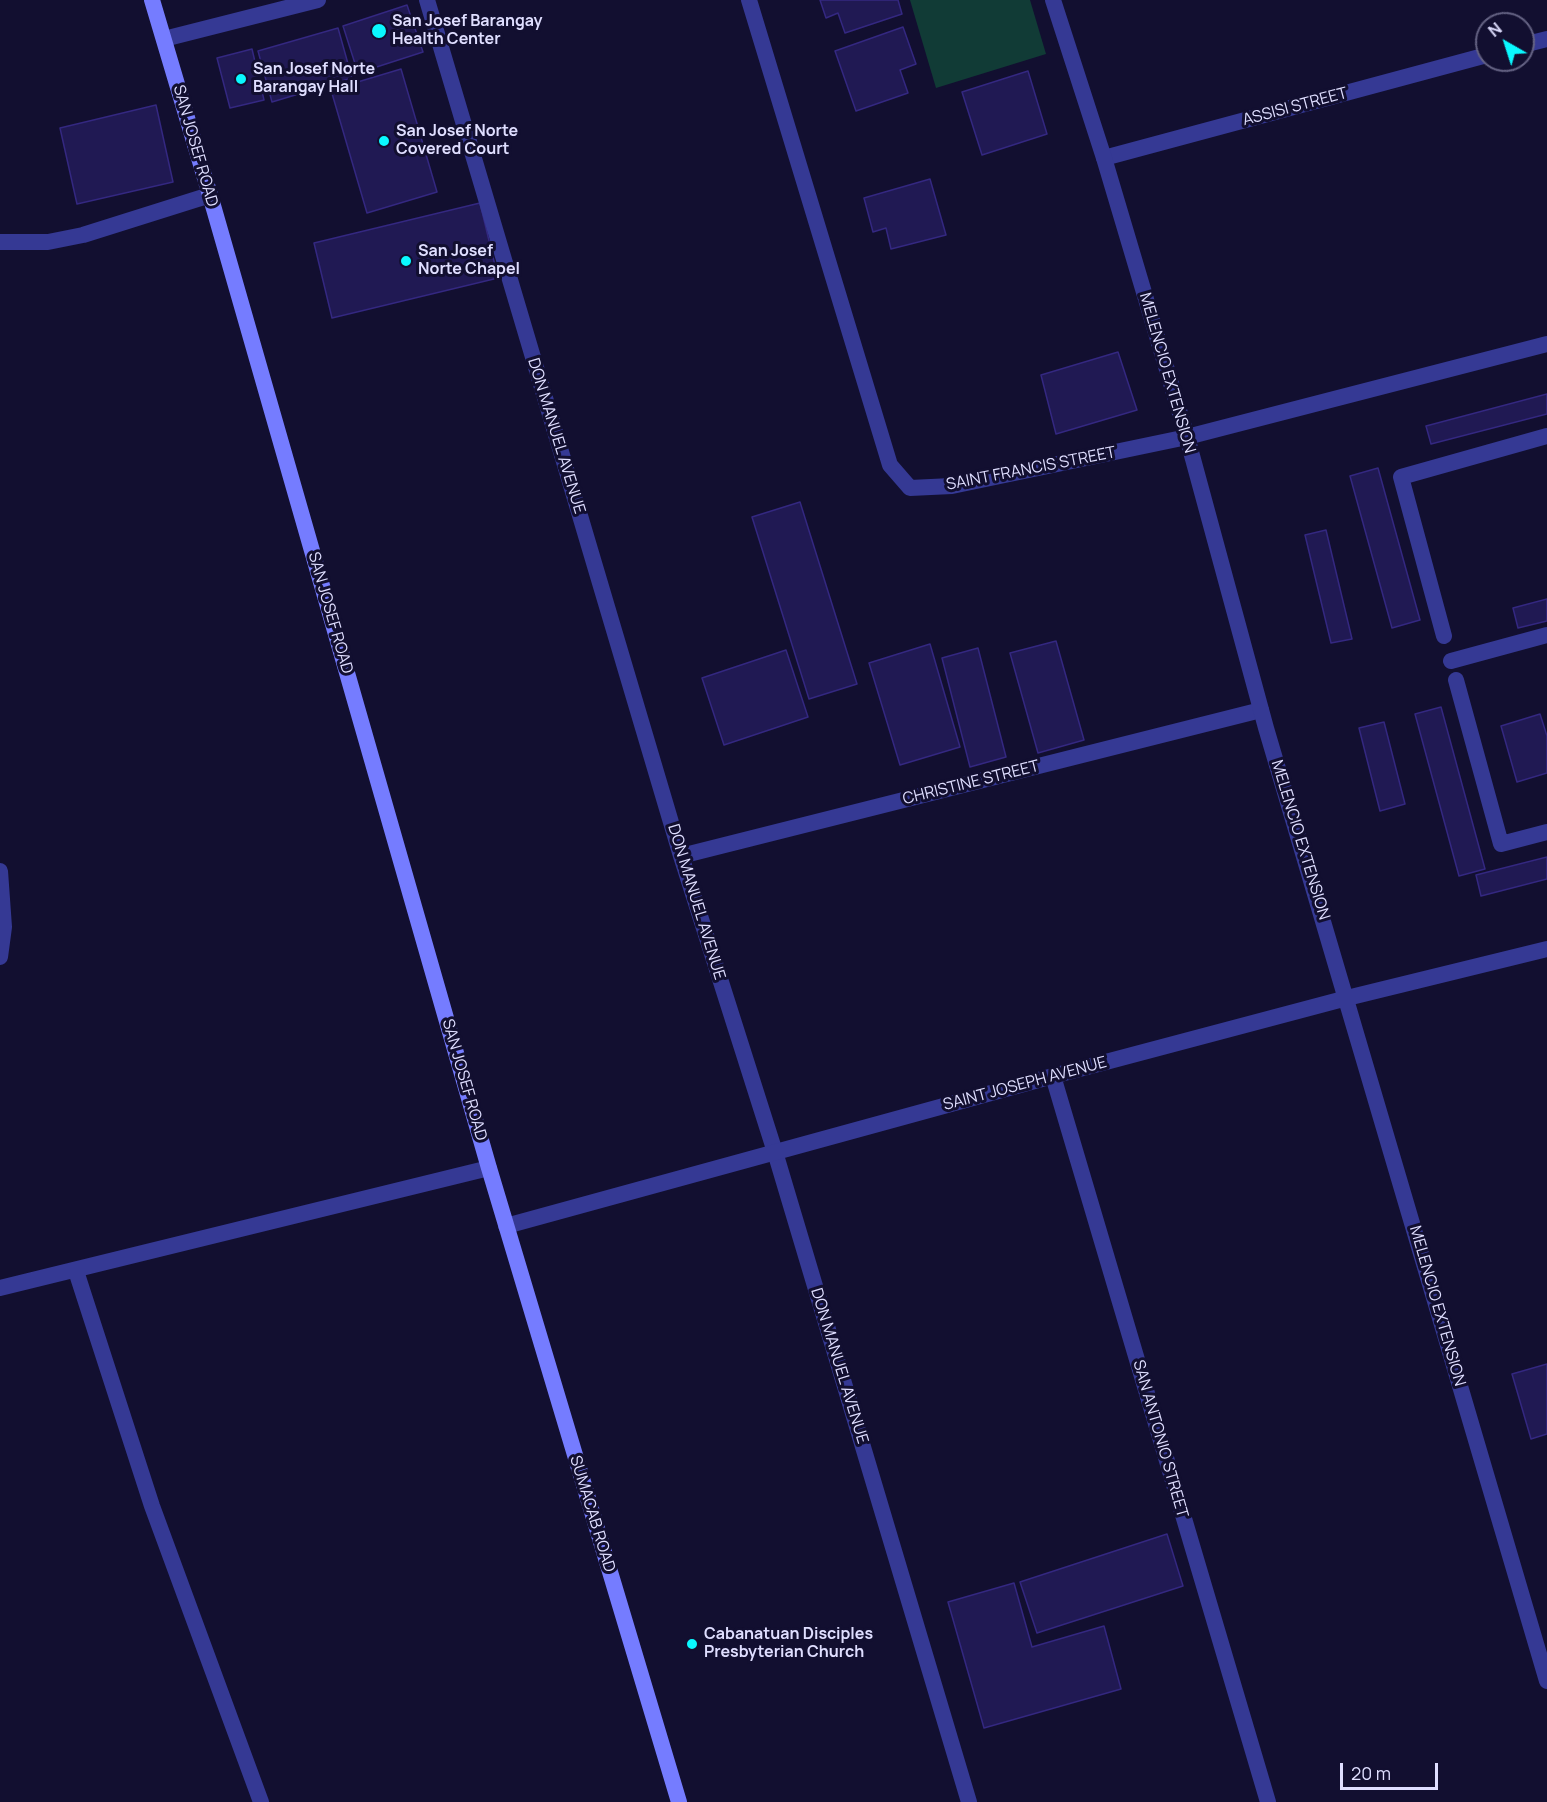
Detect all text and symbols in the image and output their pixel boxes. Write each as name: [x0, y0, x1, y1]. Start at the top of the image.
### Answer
place label: San Josef Barangay Health Center: [392, 12, 542, 50]
north arrow: [1475, 12, 1535, 72]
text: N: [1484, 17, 1506, 42]
marker: San Josef Barangay Health Center: [370, 22, 388, 40]
place label: San Josef Norte Barangay Hall: [253, 60, 375, 98]
marker: San Josef Norte Barangay Hall: [234, 72, 248, 86]
street label: SAN JOSEF ROAD: [168, 83, 222, 209]
street label: ASSISI STREET: [1241, 84, 1349, 130]
place label: San Josef Norte Covered Court: [396, 122, 518, 160]
marker: San Josef Norte Covered Court: [377, 134, 391, 148]
place label: San Josef Norte Chapel: [418, 242, 520, 280]
marker: San Josef Norte Chapel: [399, 254, 413, 268]
street label: MELENCIO EXTENSION: [1135, 291, 1199, 455]
street label: DON MANUEL AVENUE: [523, 356, 589, 516]
street label: SAINT FRANCIS STREET: [945, 443, 1117, 495]
street label: SAN JOSEF ROAD: [303, 550, 357, 676]
street label: CHRISTINE STREET: [901, 757, 1041, 809]
street label: MELENCIO EXTENSION: [1267, 758, 1333, 922]
street label: DON MANUEL AVENUE: [663, 822, 729, 982]
street label: SAN JOSEF ROAD: [437, 1017, 491, 1143]
street label: SAINT JOSEPH AVENUE: [941, 1053, 1109, 1115]
street label: MELENCIO EXTENSION: [1405, 1224, 1469, 1388]
street label: DON MANUEL AVENUE: [806, 1286, 872, 1446]
street label: SAN ANTONIO STREET: [1128, 1358, 1192, 1520]
street label: SUMACAB ROAD: [565, 1453, 619, 1575]
place label: Cabanatuan Disciples Presbyterian Church: [704, 1625, 873, 1663]
marker: Cabanatuan Disciples Presbyterian Church: [685, 1637, 699, 1651]
scale bar: [1343, 1751, 1440, 1789]
text: 20 m: [1351, 1761, 1391, 1785]

